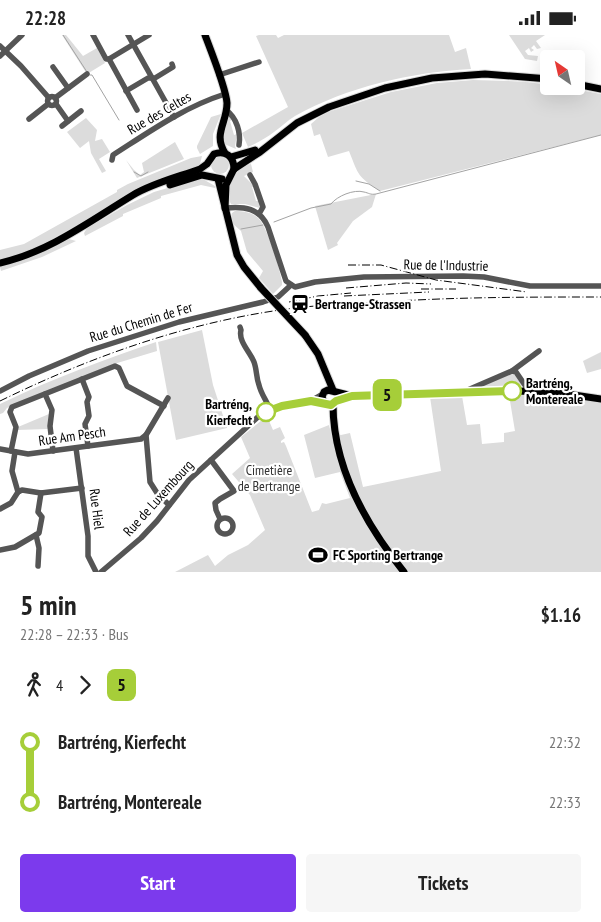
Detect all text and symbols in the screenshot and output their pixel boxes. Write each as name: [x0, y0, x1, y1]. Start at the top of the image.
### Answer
text: 22:28: [25, 6, 66, 30]
north arrow: [540, 50, 585, 95]
map controls: [540, 50, 585, 95]
street label: Rue des Celtes: [124, 87, 194, 138]
street label: Rue de l'Industrie: [403, 255, 489, 275]
station icon: Bertrange-Strassen: [289, 293, 311, 315]
place label: Bertrange-Strassen: [315, 295, 411, 313]
street label: Rue du Chemin de Fer: [87, 298, 195, 346]
place label: Bartréng, Montereale: [526, 374, 583, 408]
line badge: 5: [371, 379, 403, 411]
marker: Bartréng, Montereale: [502, 381, 522, 401]
text: 5: [383, 383, 391, 406]
place label: Bartréng, Kierfecht: [205, 395, 252, 429]
marker: Bartréng, Kierfecht: [256, 402, 276, 422]
street label: Rue Am Pesch: [37, 422, 107, 450]
street label: Rue de Luxembourg: [119, 456, 197, 540]
park label: Cimetière de Bertrange: [238, 461, 301, 495]
street label: Rue Hiel: [86, 487, 109, 531]
sports icon: FC Sporting Bertrange: [307, 544, 329, 566]
place label: FC Sporting Bertrange: [333, 546, 443, 564]
text: 5 min: [20, 586, 77, 623]
text: $1.16: [541, 603, 581, 627]
text: 22:28 – 22:33 · Bus: [20, 624, 128, 644]
icon: walk: [20, 671, 48, 699]
icon: forward: [71, 671, 99, 699]
text: 5: [117, 673, 126, 696]
text: 4: [56, 675, 63, 695]
text: Bartréng, Kierfecht: [58, 730, 186, 754]
text: 22:32: [549, 732, 581, 752]
text: Bartréng, Montereale: [58, 790, 202, 814]
text: 22:33: [549, 792, 581, 812]
button: Start: [20, 854, 296, 912]
button: Tickets: [306, 854, 581, 912]

